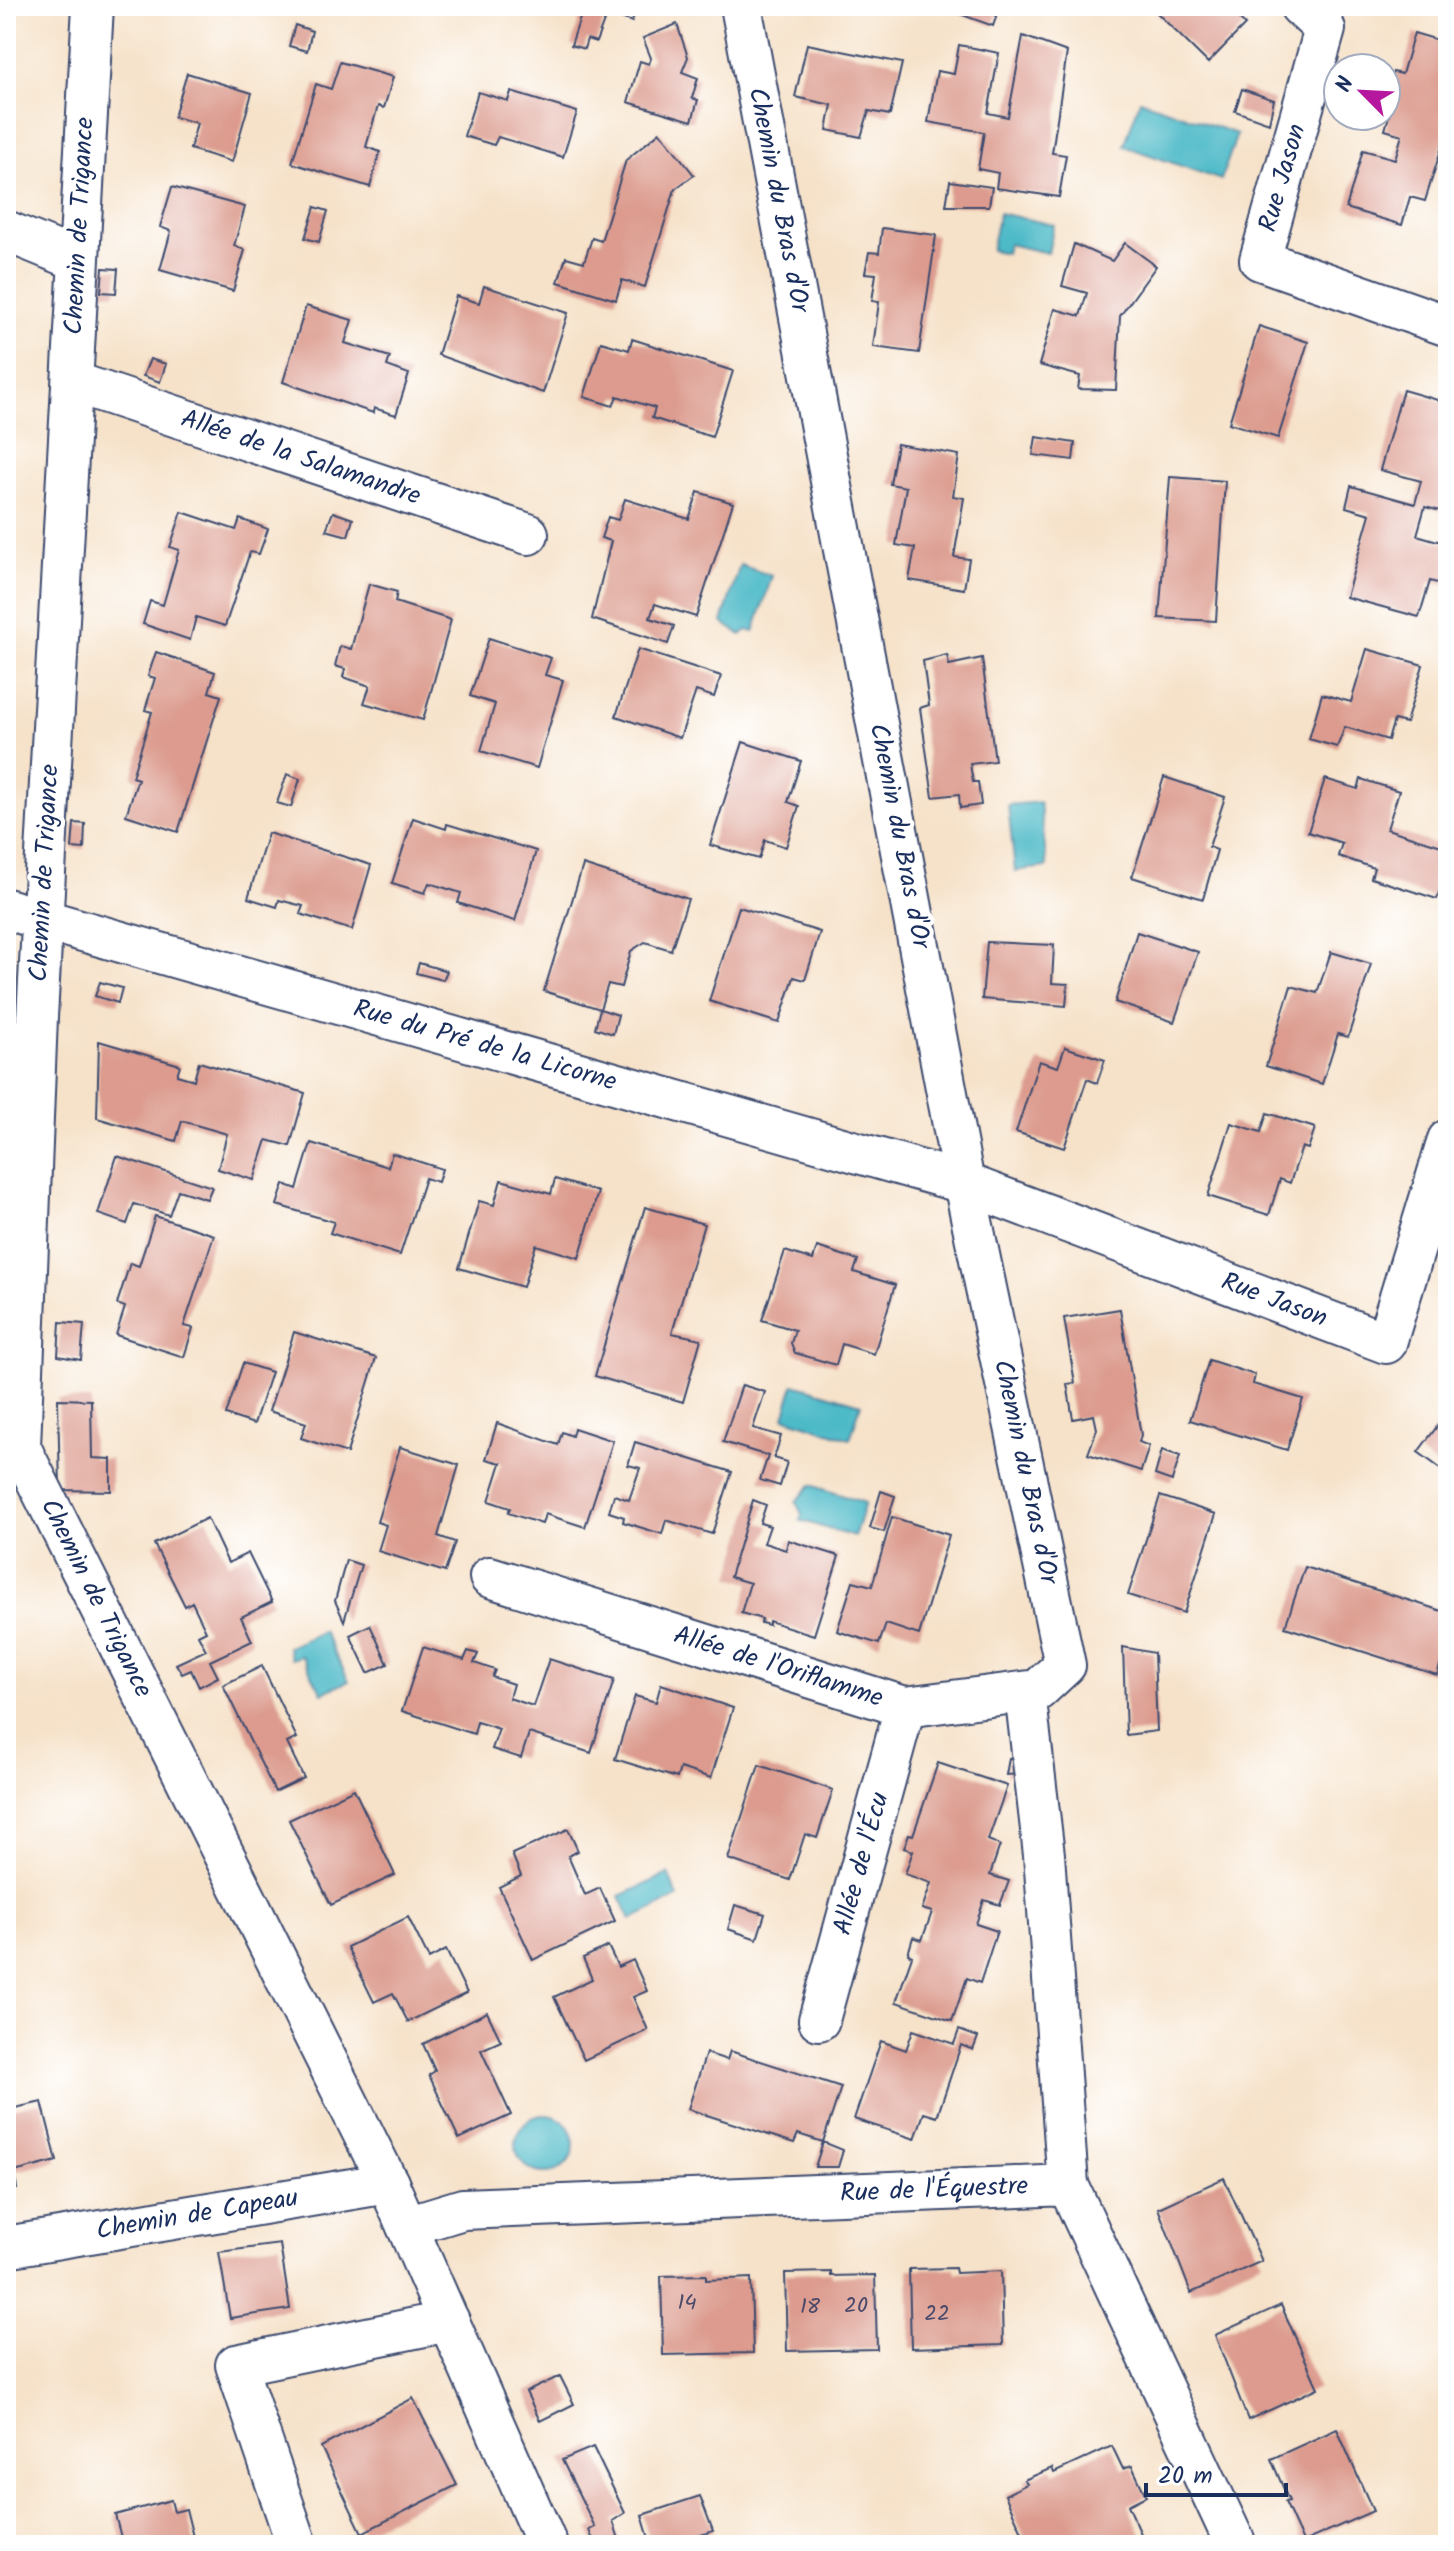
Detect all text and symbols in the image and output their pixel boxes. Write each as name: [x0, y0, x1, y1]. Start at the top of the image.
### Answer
north arrow: [1322, 52, 1402, 132]
text: N: [1327, 71, 1365, 98]
street label: Chemin du Bras d'Or: [736, 84, 821, 317]
street label: Chemin de Trigance: [53, 116, 107, 336]
street label: Rue Jason: [1248, 119, 1318, 237]
street label: Allée de la Salamandre: [175, 398, 427, 518]
street label: Chemin du Bras d'Or: [857, 720, 942, 953]
street label: Chemin de Trigance: [18, 763, 72, 983]
street label: Rue du Pré de la Licorne: [348, 988, 622, 1104]
street label: Rue Jason: [1215, 1261, 1333, 1340]
street label: Chemin du Bras d'Or: [981, 1356, 1070, 1589]
street label: Chemin de Trigance: [28, 1491, 163, 1705]
street label: Allée de l'Oriflamme: [668, 1615, 889, 1720]
street label: Allée de l'Écu: [822, 1787, 902, 1940]
street label: Rue de l'Équestre: [839, 2166, 1029, 2215]
street label: Chemin de Capeau: [93, 2177, 302, 2253]
house number: 14: [677, 2286, 697, 2321]
house number: 20: [844, 2289, 868, 2324]
house number: 18: [800, 2290, 821, 2325]
house number: 22: [924, 2297, 950, 2332]
scale bar: [1146, 2447, 1286, 2497]
text: 20 m: [1158, 2457, 1213, 2496]

